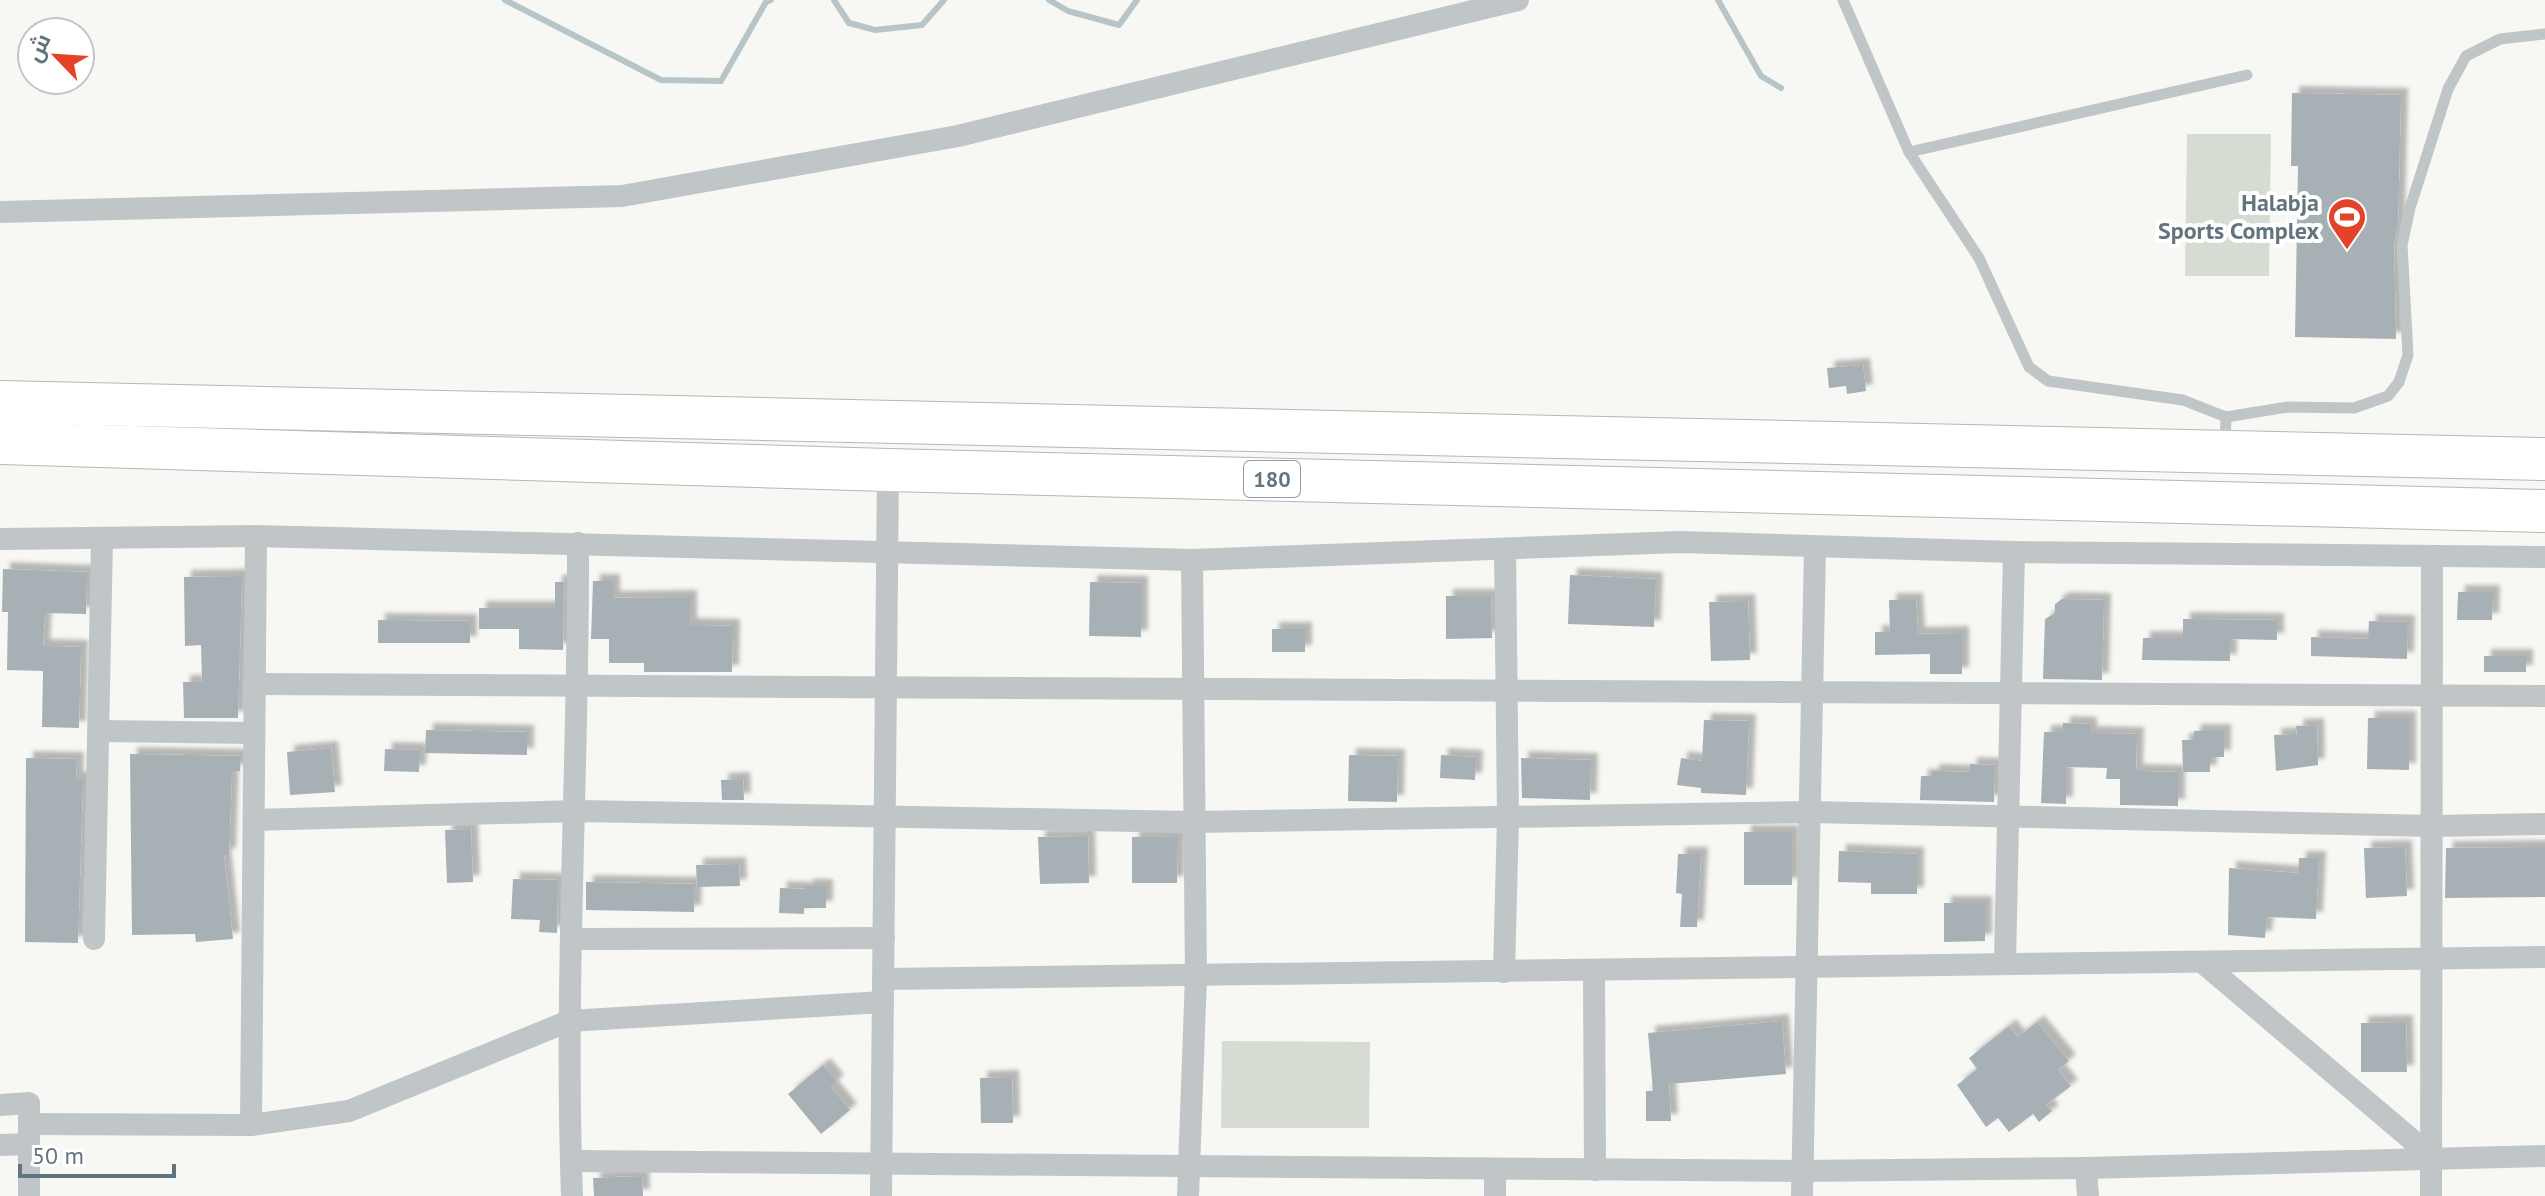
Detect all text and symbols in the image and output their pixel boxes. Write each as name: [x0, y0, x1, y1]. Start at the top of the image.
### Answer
north arrow: [16, 16, 96, 96]
text: ش: [19, 29, 57, 66]
place label: Halabja Sports Complex: [2158, 187, 2319, 246]
sports icon: Halabja Sports Complex: [2326, 196, 2368, 251]
road number: 180: [1244, 461, 1300, 497]
scale bar: [20, 1128, 174, 1178]
text: 50 m: [32, 1140, 84, 1171]

